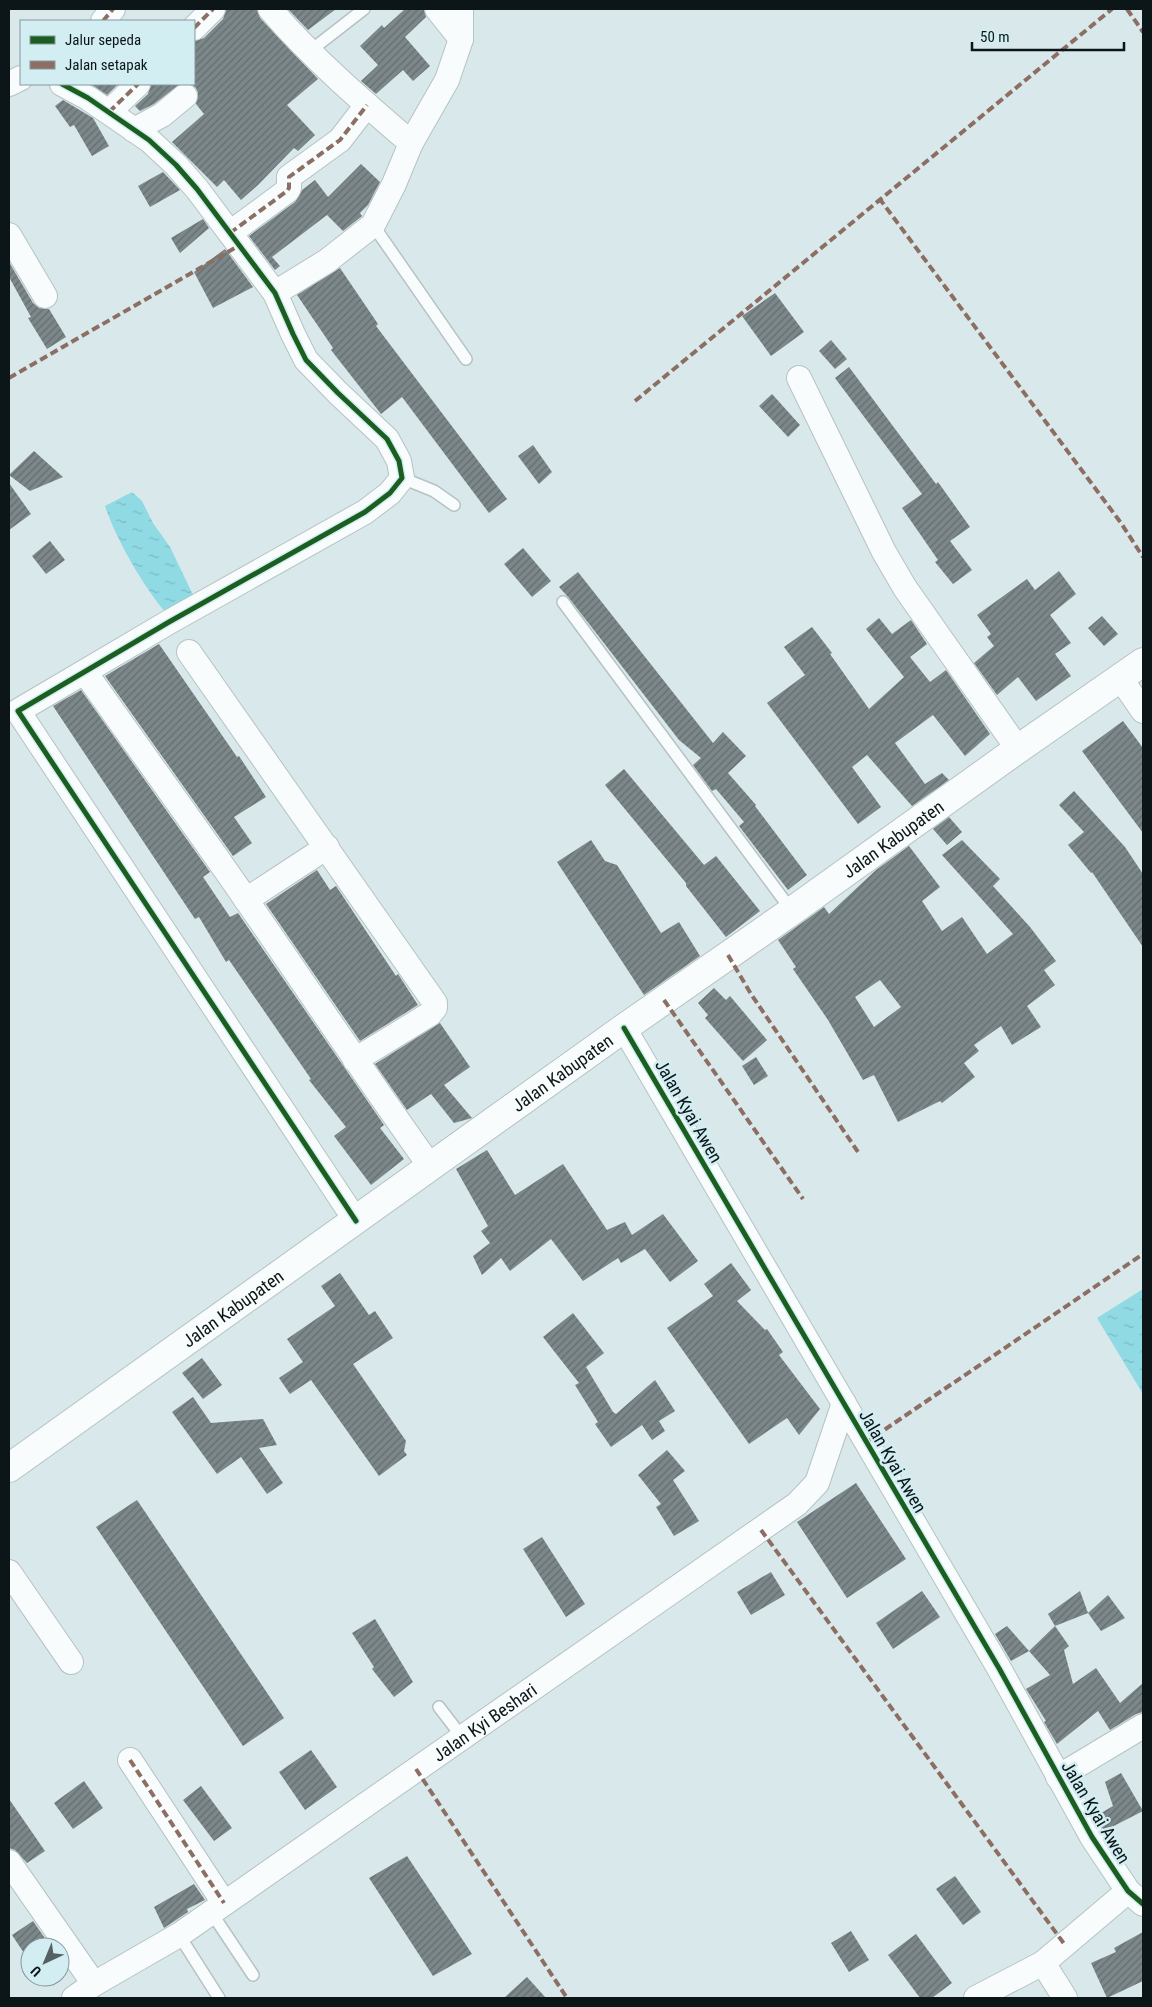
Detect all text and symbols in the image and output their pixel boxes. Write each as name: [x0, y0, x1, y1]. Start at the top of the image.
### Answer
legend: [20, 20, 195, 85]
scale bar: [972, 20, 1124, 52]
text: 50 m: [980, 28, 1010, 46]
text: Jalur sepeda: [65, 31, 141, 49]
text: Jalan setapak: [65, 56, 148, 74]
street label: Jalan Kabupaten: [838, 796, 947, 882]
street label: Jalan Kabupaten: [508, 1029, 617, 1115]
street label: Jalan Kyai Awen: [651, 1056, 727, 1166]
street label: Jalan Kabupaten: [178, 1265, 287, 1351]
street label: Jalan Kyai Awen: [855, 1406, 931, 1516]
street label: Jalan Kyi Beshari: [429, 1679, 540, 1765]
street label: Jalan Kyai Awen: [1057, 1757, 1135, 1867]
north arrow: [20, 1937, 70, 1987]
text: U: [28, 1963, 44, 1980]

